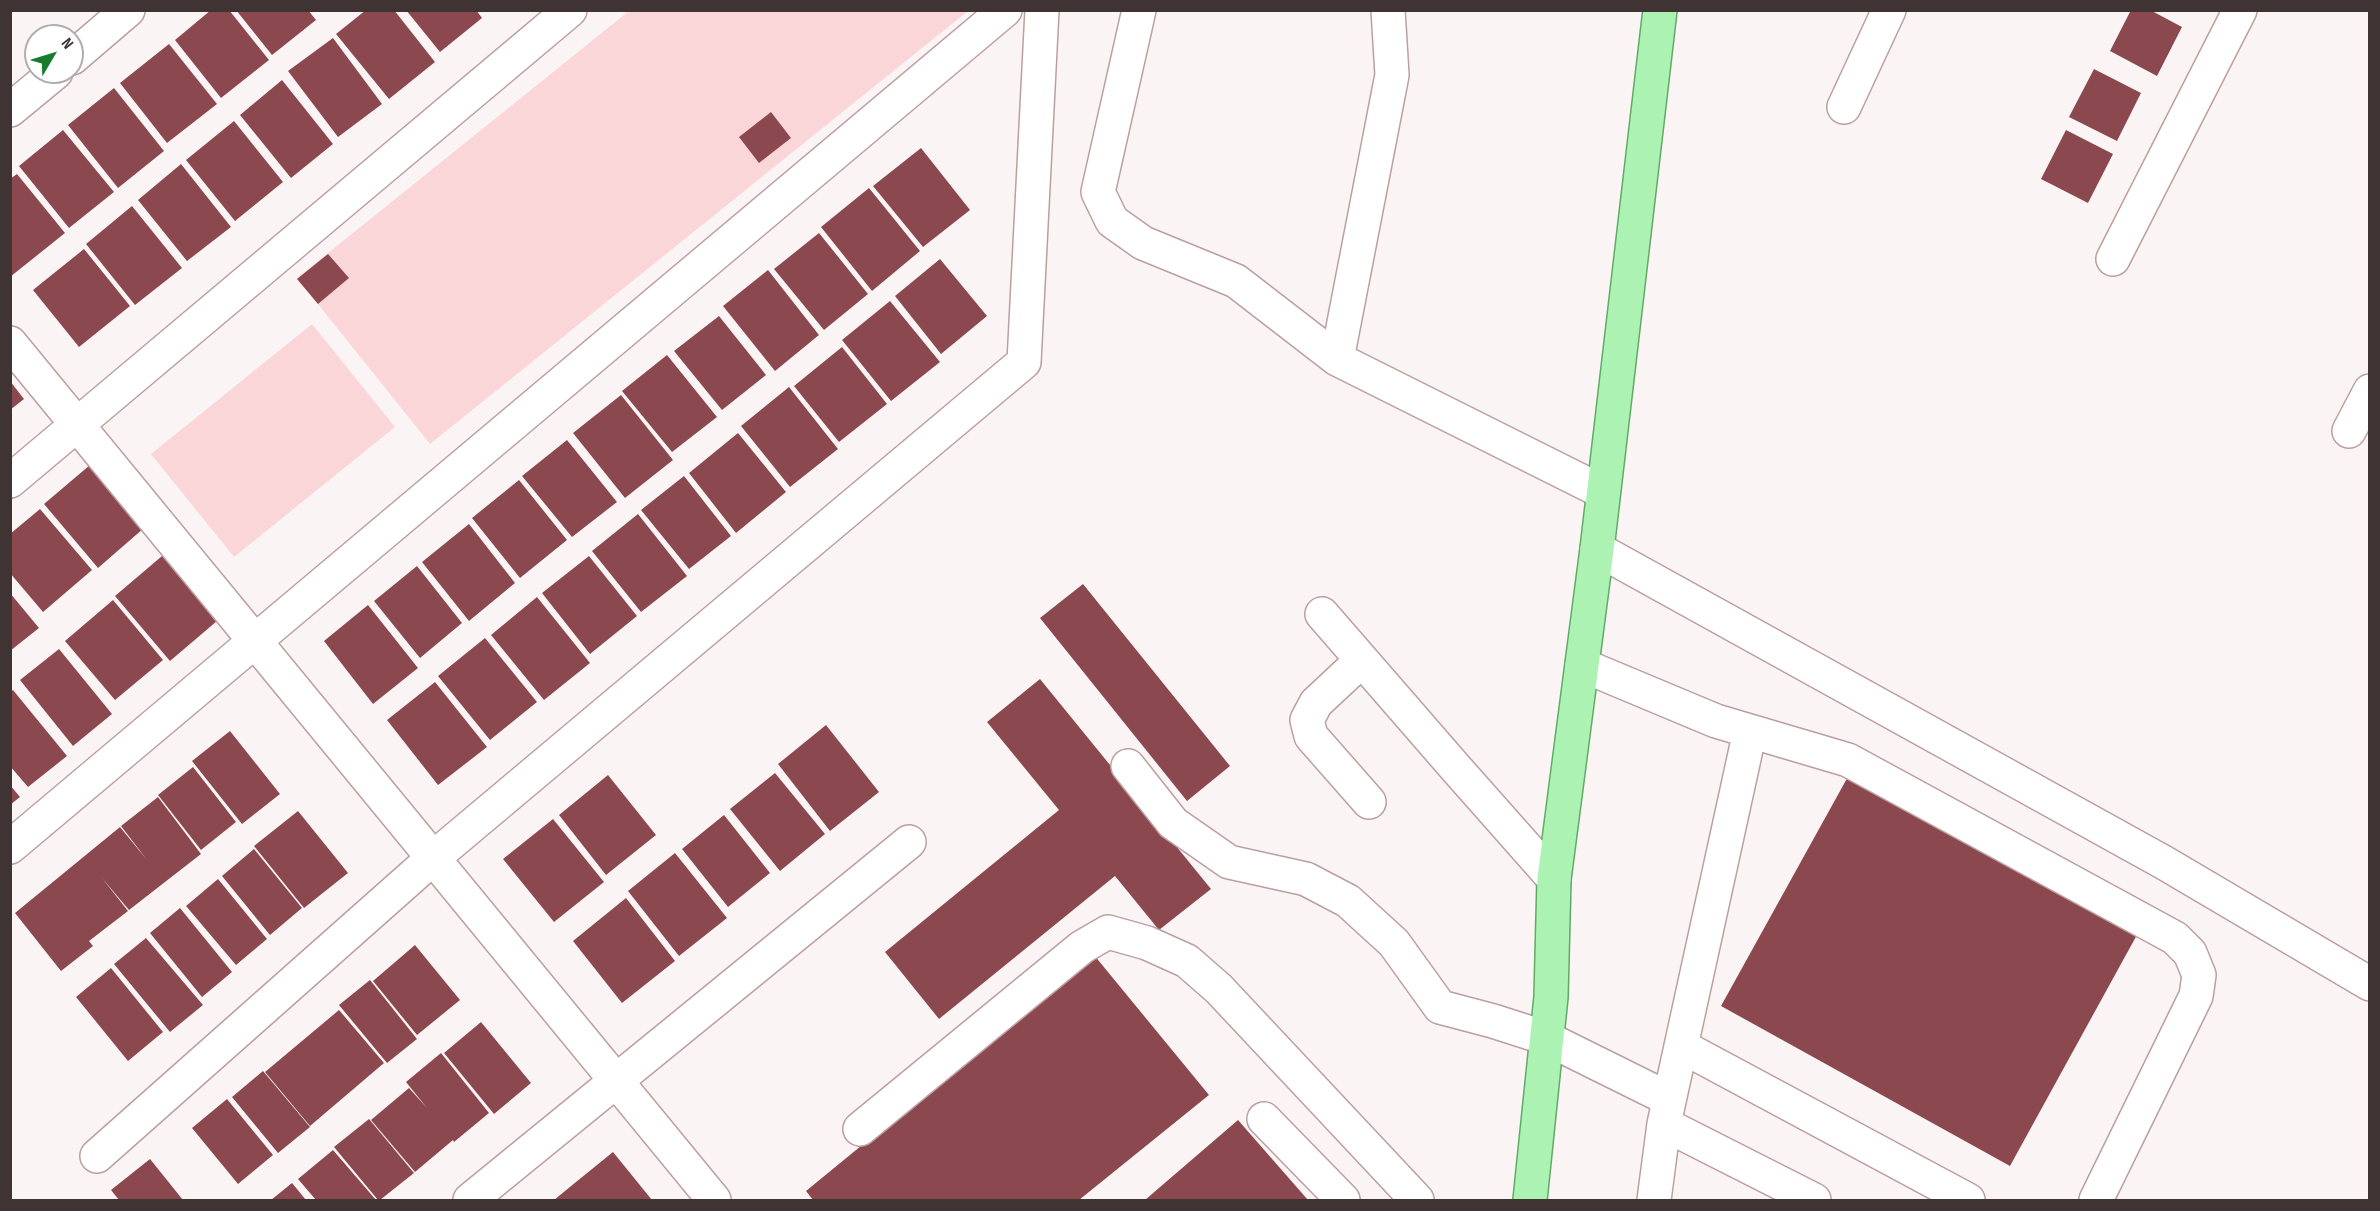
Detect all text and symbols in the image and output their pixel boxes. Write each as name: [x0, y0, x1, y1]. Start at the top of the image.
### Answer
north arrow: [24, 24, 84, 84]
text: N: [57, 35, 77, 53]

